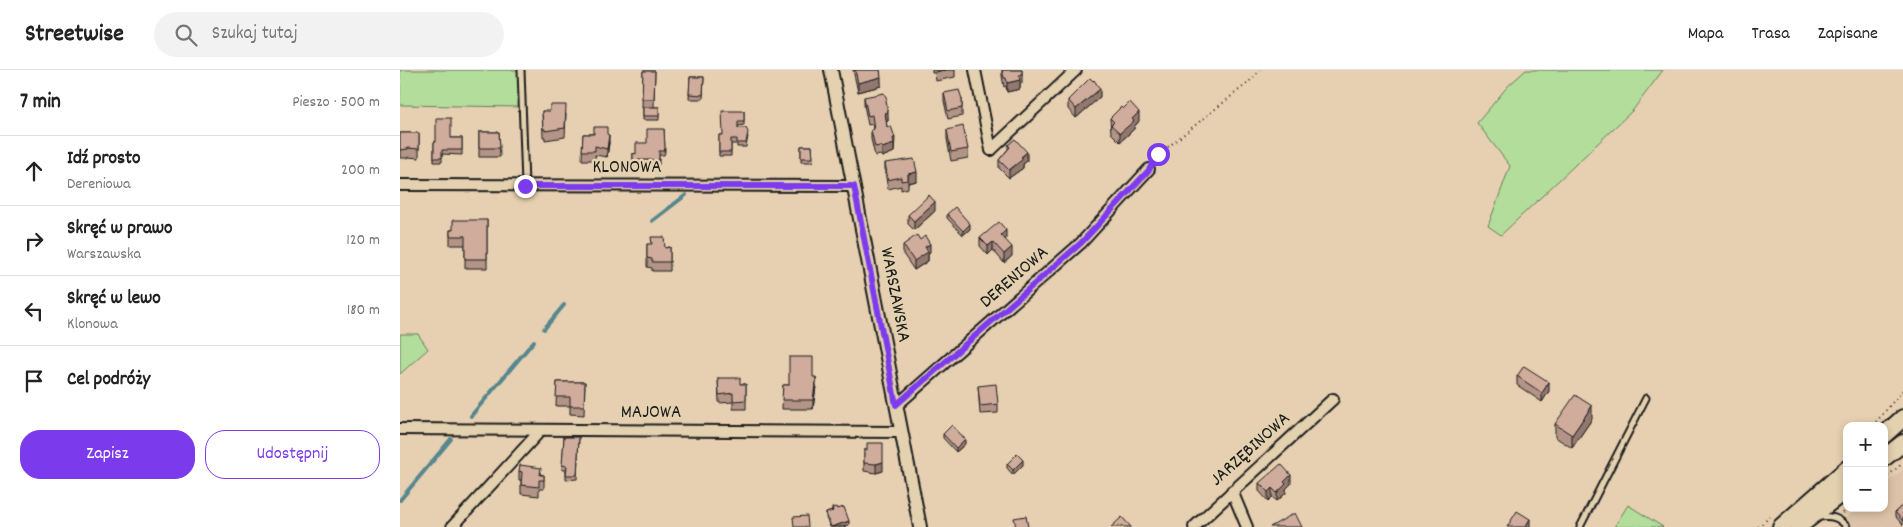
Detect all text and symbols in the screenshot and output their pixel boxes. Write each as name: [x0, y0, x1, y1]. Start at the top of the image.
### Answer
search box: [154, 12, 504, 57]
text: Streetwise: [25, 18, 124, 52]
icon: search: [172, 21, 200, 49]
text: Szukaj tutaj: [212, 21, 298, 48]
text: Mapa: [1688, 22, 1723, 47]
text: Trasa: [1751, 22, 1790, 47]
text: Zapisane: [1818, 22, 1878, 47]
text: 7 min: [20, 88, 61, 118]
text: Pieszo · 500 m: [292, 91, 380, 114]
route start: [1147, 143, 1170, 166]
text: Idź prosto: [67, 146, 140, 173]
street label: KLONOWA: [592, 155, 662, 182]
icon: ahead: [20, 157, 48, 185]
text: 200 m: [341, 159, 380, 182]
text: Dereniowa: [67, 173, 131, 196]
route end: [514, 175, 537, 198]
text: Skręć w prawo: [67, 216, 173, 243]
icon: right: [20, 227, 48, 255]
text: 120 m: [346, 229, 380, 252]
street label: DERENIOWA: [975, 240, 1055, 316]
text: Warszawska: [67, 243, 141, 266]
street label: WARSZAWSKA: [872, 245, 916, 345]
text: Skręć w lewo: [67, 286, 161, 313]
icon: left: [20, 297, 48, 325]
text: 180 m: [347, 299, 380, 322]
text: Klonowa: [67, 313, 118, 336]
icon: arrive: [20, 367, 48, 395]
text: Cel podróży: [67, 367, 150, 394]
street label: MAJOWA: [621, 400, 681, 427]
street label: JARZĘBINOWA: [1205, 407, 1297, 493]
map controls: [1843, 422, 1888, 512]
button: +: [1843, 422, 1888, 467]
button: Zapisz: [20, 430, 195, 479]
button: Udostępnij: [205, 430, 380, 479]
button: −: [1843, 467, 1888, 512]

